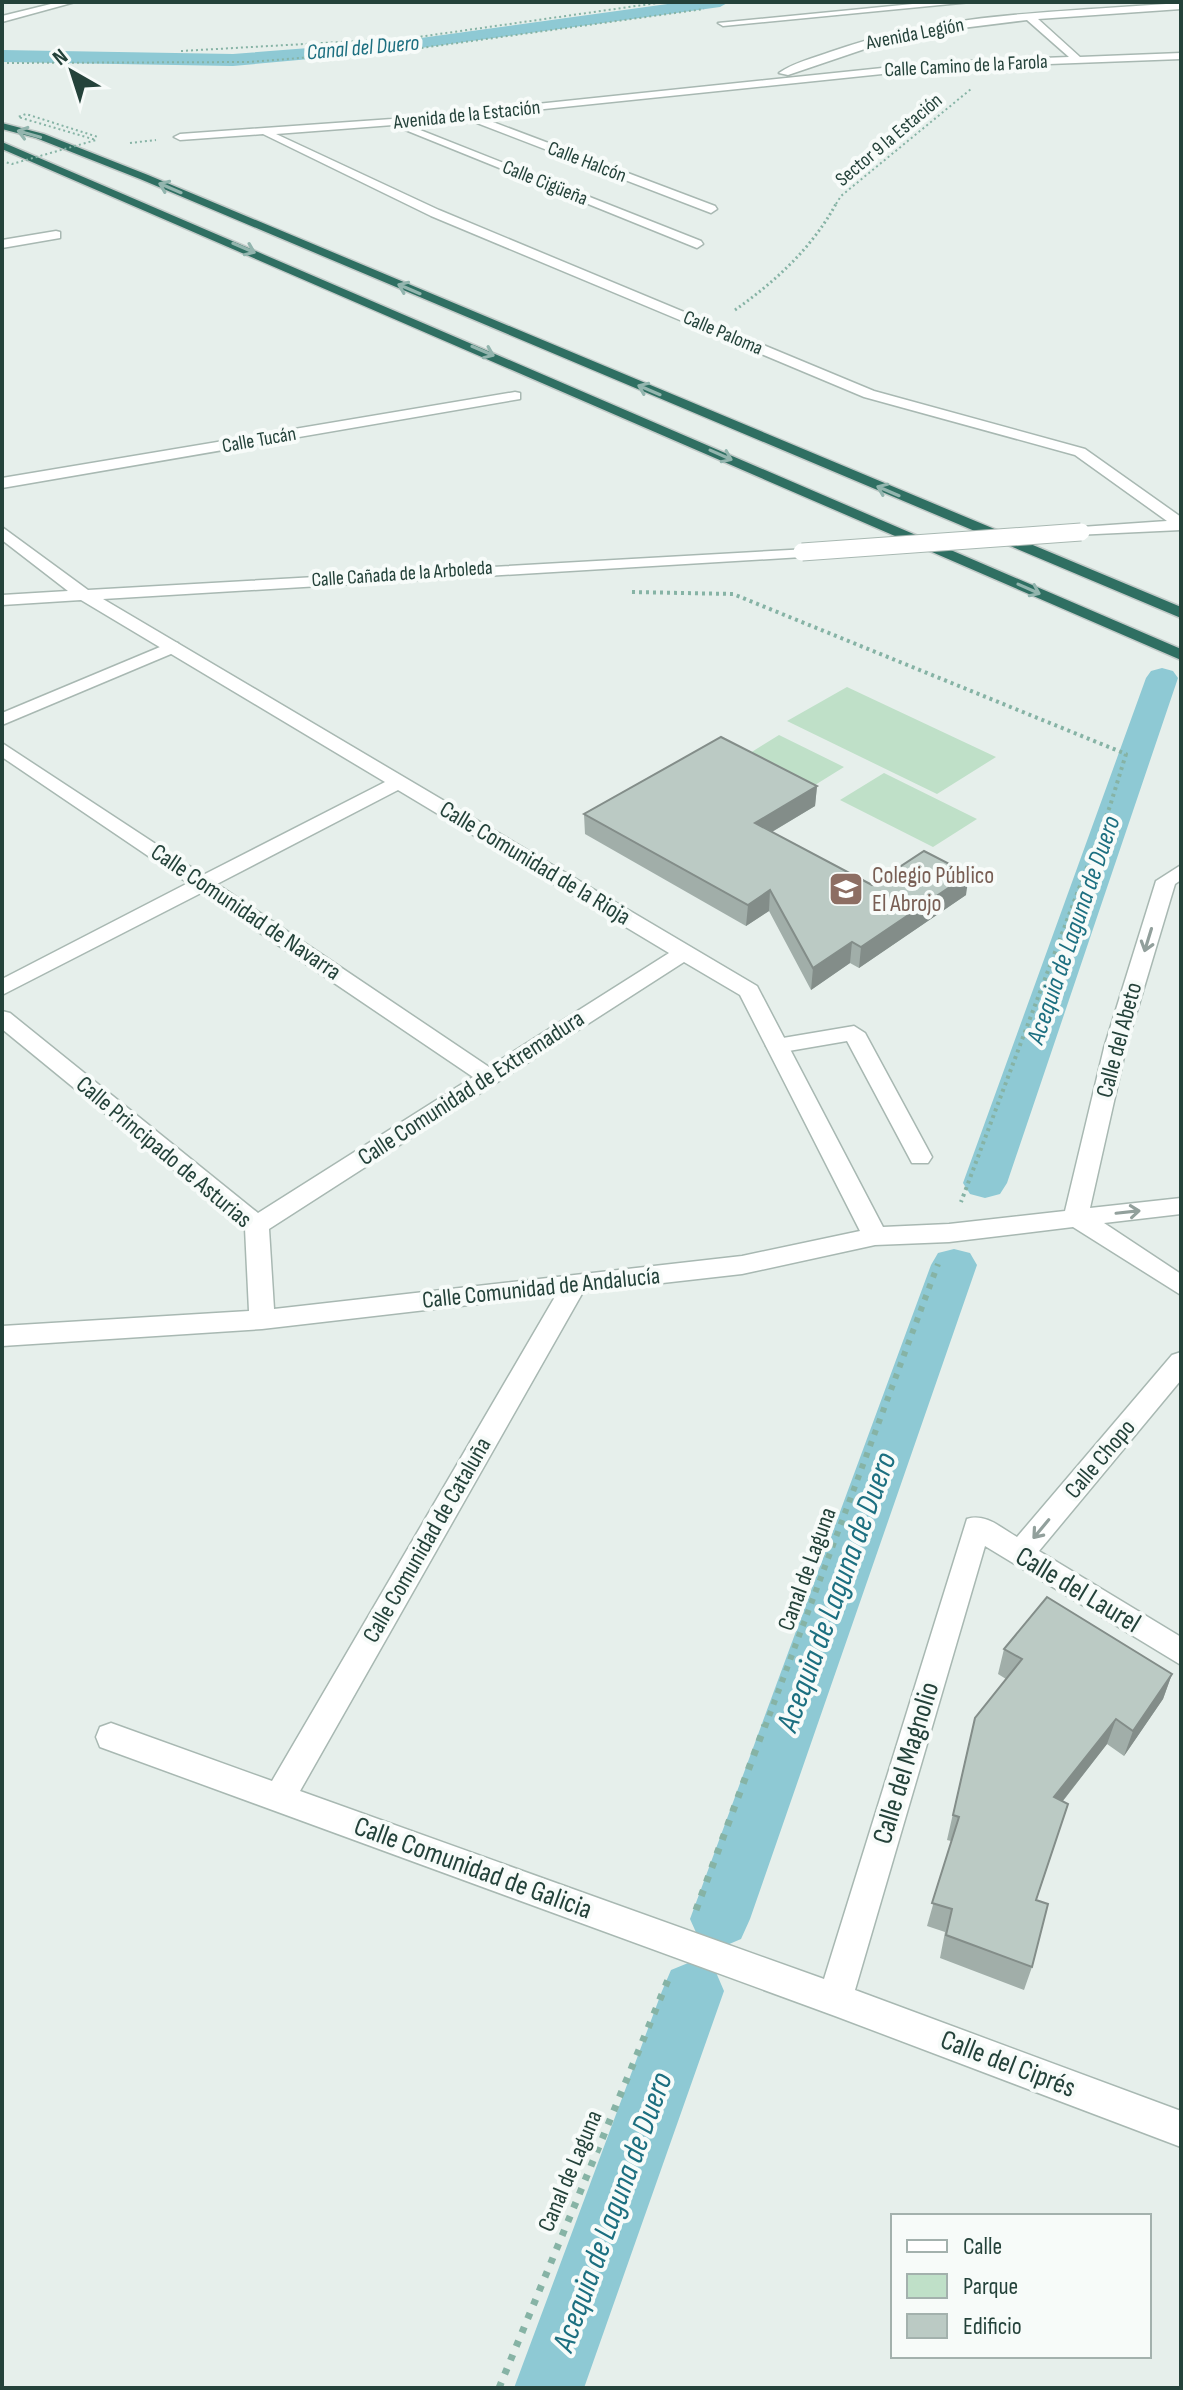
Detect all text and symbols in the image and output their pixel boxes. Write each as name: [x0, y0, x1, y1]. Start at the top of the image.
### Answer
street label: Avenida Legión: [863, 13, 966, 55]
water label: Canal del Duero: [306, 30, 420, 66]
north arrow: [32, 32, 112, 112]
text: N: [47, 43, 73, 72]
street label: Calle Camino de la Farola: [884, 50, 1048, 82]
street label: Sector 9 la Estación: [831, 88, 947, 192]
street label: Avenida de la Estación: [391, 95, 542, 135]
one-way arrow: [16, 125, 42, 140]
street label: Calle Halcón: [544, 136, 630, 188]
street label: Calle Cigüeña: [499, 155, 591, 211]
one-way arrow: [158, 179, 183, 194]
one-way arrow: [231, 242, 256, 257]
one-way arrow: [397, 280, 422, 295]
street label: Calle Paloma: [680, 306, 766, 360]
one-way arrow: [470, 345, 495, 360]
one-way arrow: [637, 382, 662, 397]
street label: Calle Tucán: [220, 422, 298, 458]
one-way arrow: [708, 448, 733, 463]
one-way arrow: [876, 483, 901, 497]
street label: Calle Cañada de la Arboleda: [311, 556, 493, 592]
one-way arrow: [1016, 582, 1041, 597]
street label: Calle Comunidad de la Rioja: [434, 795, 636, 931]
water label: Acequia de Laguna de Duero: [1020, 812, 1128, 1049]
street label: Calle Comunidad de Navarra: [145, 838, 347, 986]
place label: Colegio Público El Abrojo: [872, 861, 994, 918]
school or university icon: Colegio Público El Abrojo: [827, 870, 865, 908]
one-way arrow: [1140, 927, 1154, 952]
street label: Calle del Abeto: [1090, 979, 1148, 1101]
street label: Calle Comunidad de Extremadura: [353, 1004, 589, 1172]
street label: Calle Principado de Asturias: [70, 1070, 258, 1234]
one-way arrow: [1115, 1204, 1141, 1219]
street label: Calle Comunidad de Andalucía: [421, 1261, 661, 1315]
street label: Calle Chopo: [1058, 1413, 1142, 1505]
street label: Calle Comunidad de Cataluña: [356, 1432, 498, 1648]
water label: Acequia de Laguna de Duero: [768, 1447, 906, 1739]
street label: Canal de Laguna: [771, 1503, 843, 1635]
one-way arrow: [1032, 1518, 1050, 1539]
street label: Calle del Laurel: [1010, 1540, 1146, 1640]
street label: Calle del Magnolio: [866, 1678, 946, 1848]
street label: Calle Comunidad de Galicia: [350, 1810, 596, 1926]
street label: Calle del Ciprés: [936, 2023, 1080, 2105]
water label: Acequia de Laguna de Duero: [544, 2067, 682, 2359]
street label: Canal de Laguna: [531, 2106, 609, 2236]
legend: [891, 2214, 1151, 2358]
text: Calle: [963, 2232, 1002, 2261]
text: Parque: [963, 2272, 1018, 2301]
text: Edificio: [963, 2312, 1022, 2341]

